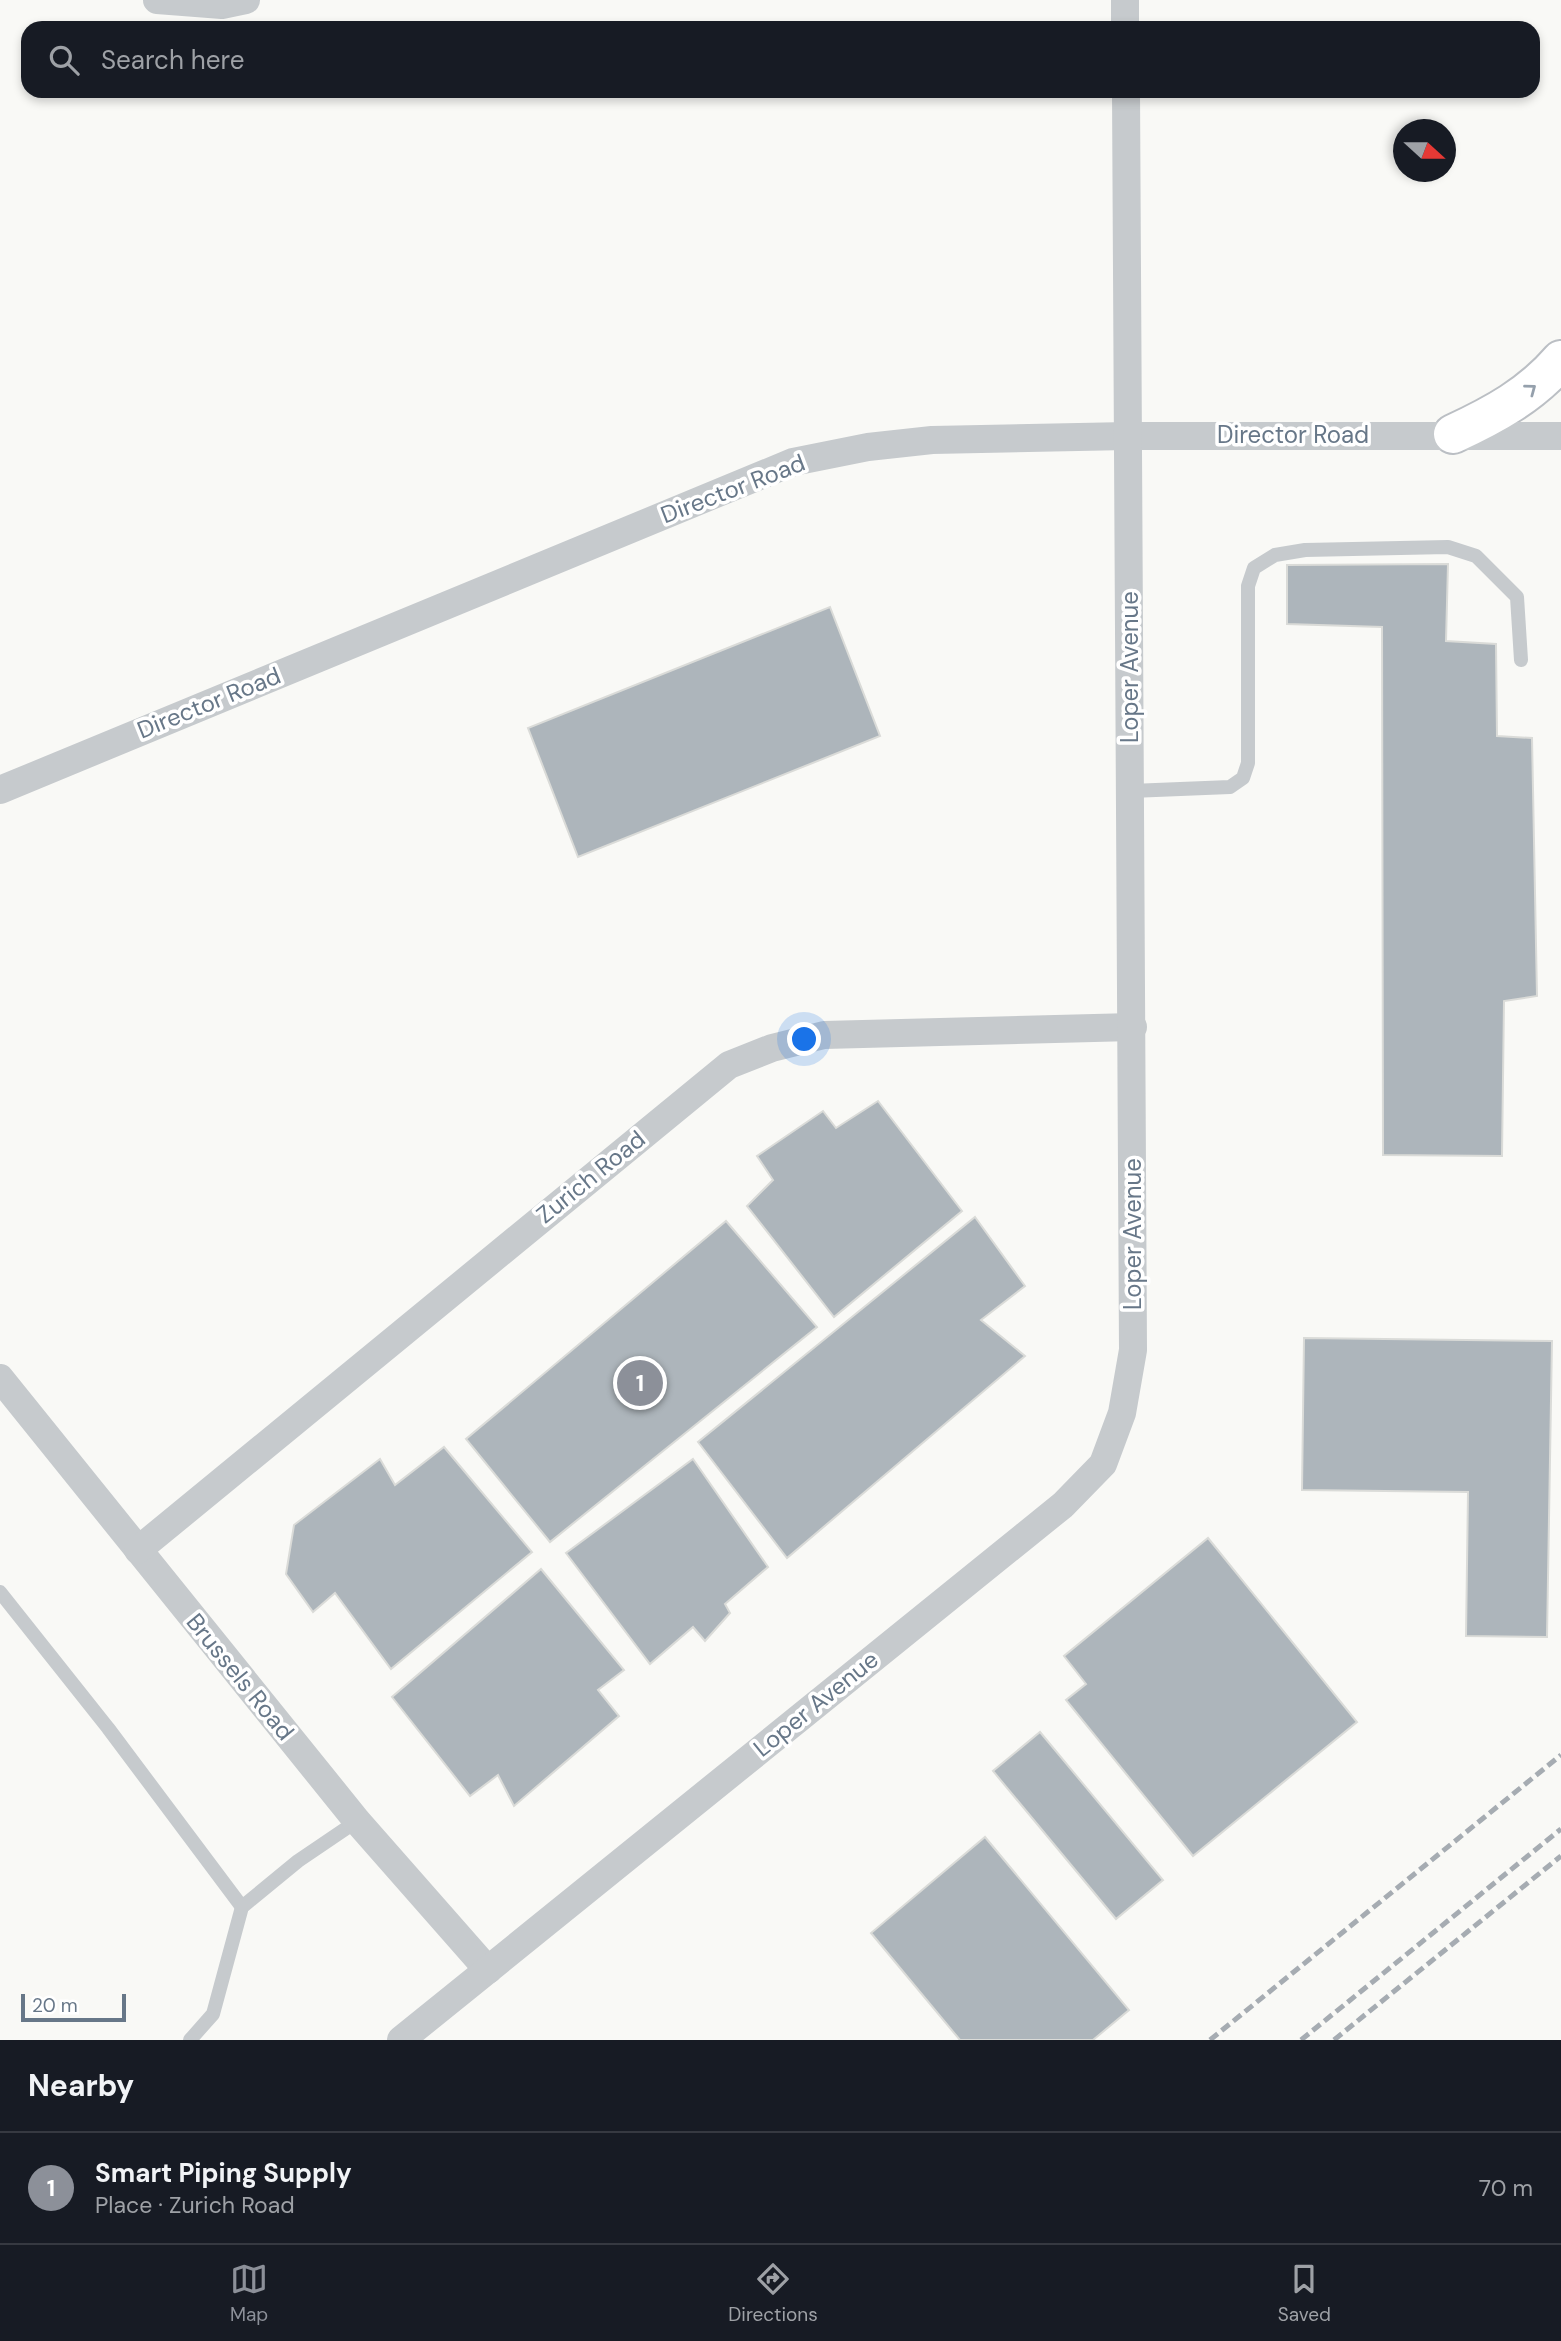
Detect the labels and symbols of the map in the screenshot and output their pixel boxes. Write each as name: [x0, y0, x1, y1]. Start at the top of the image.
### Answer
north arrow: [1393, 119, 1456, 182]
one-way arrow: [1524, 385, 1536, 398]
street label: Director Road: [1217, 419, 1369, 450]
street label: Director Road: [656, 447, 809, 530]
street label: Loper Avenue: [1114, 591, 1145, 743]
street label: Director Road: [132, 660, 285, 745]
your location: [787, 1022, 821, 1056]
street label: Zurich Road: [530, 1123, 651, 1230]
street label: Loper Avenue: [1117, 1158, 1148, 1310]
pin: 1: [617, 1357, 663, 1409]
street label: Brussels Road: [180, 1607, 301, 1746]
street label: Loper Avenue: [747, 1644, 884, 1763]
scale bar: [21, 1991, 126, 2023]

